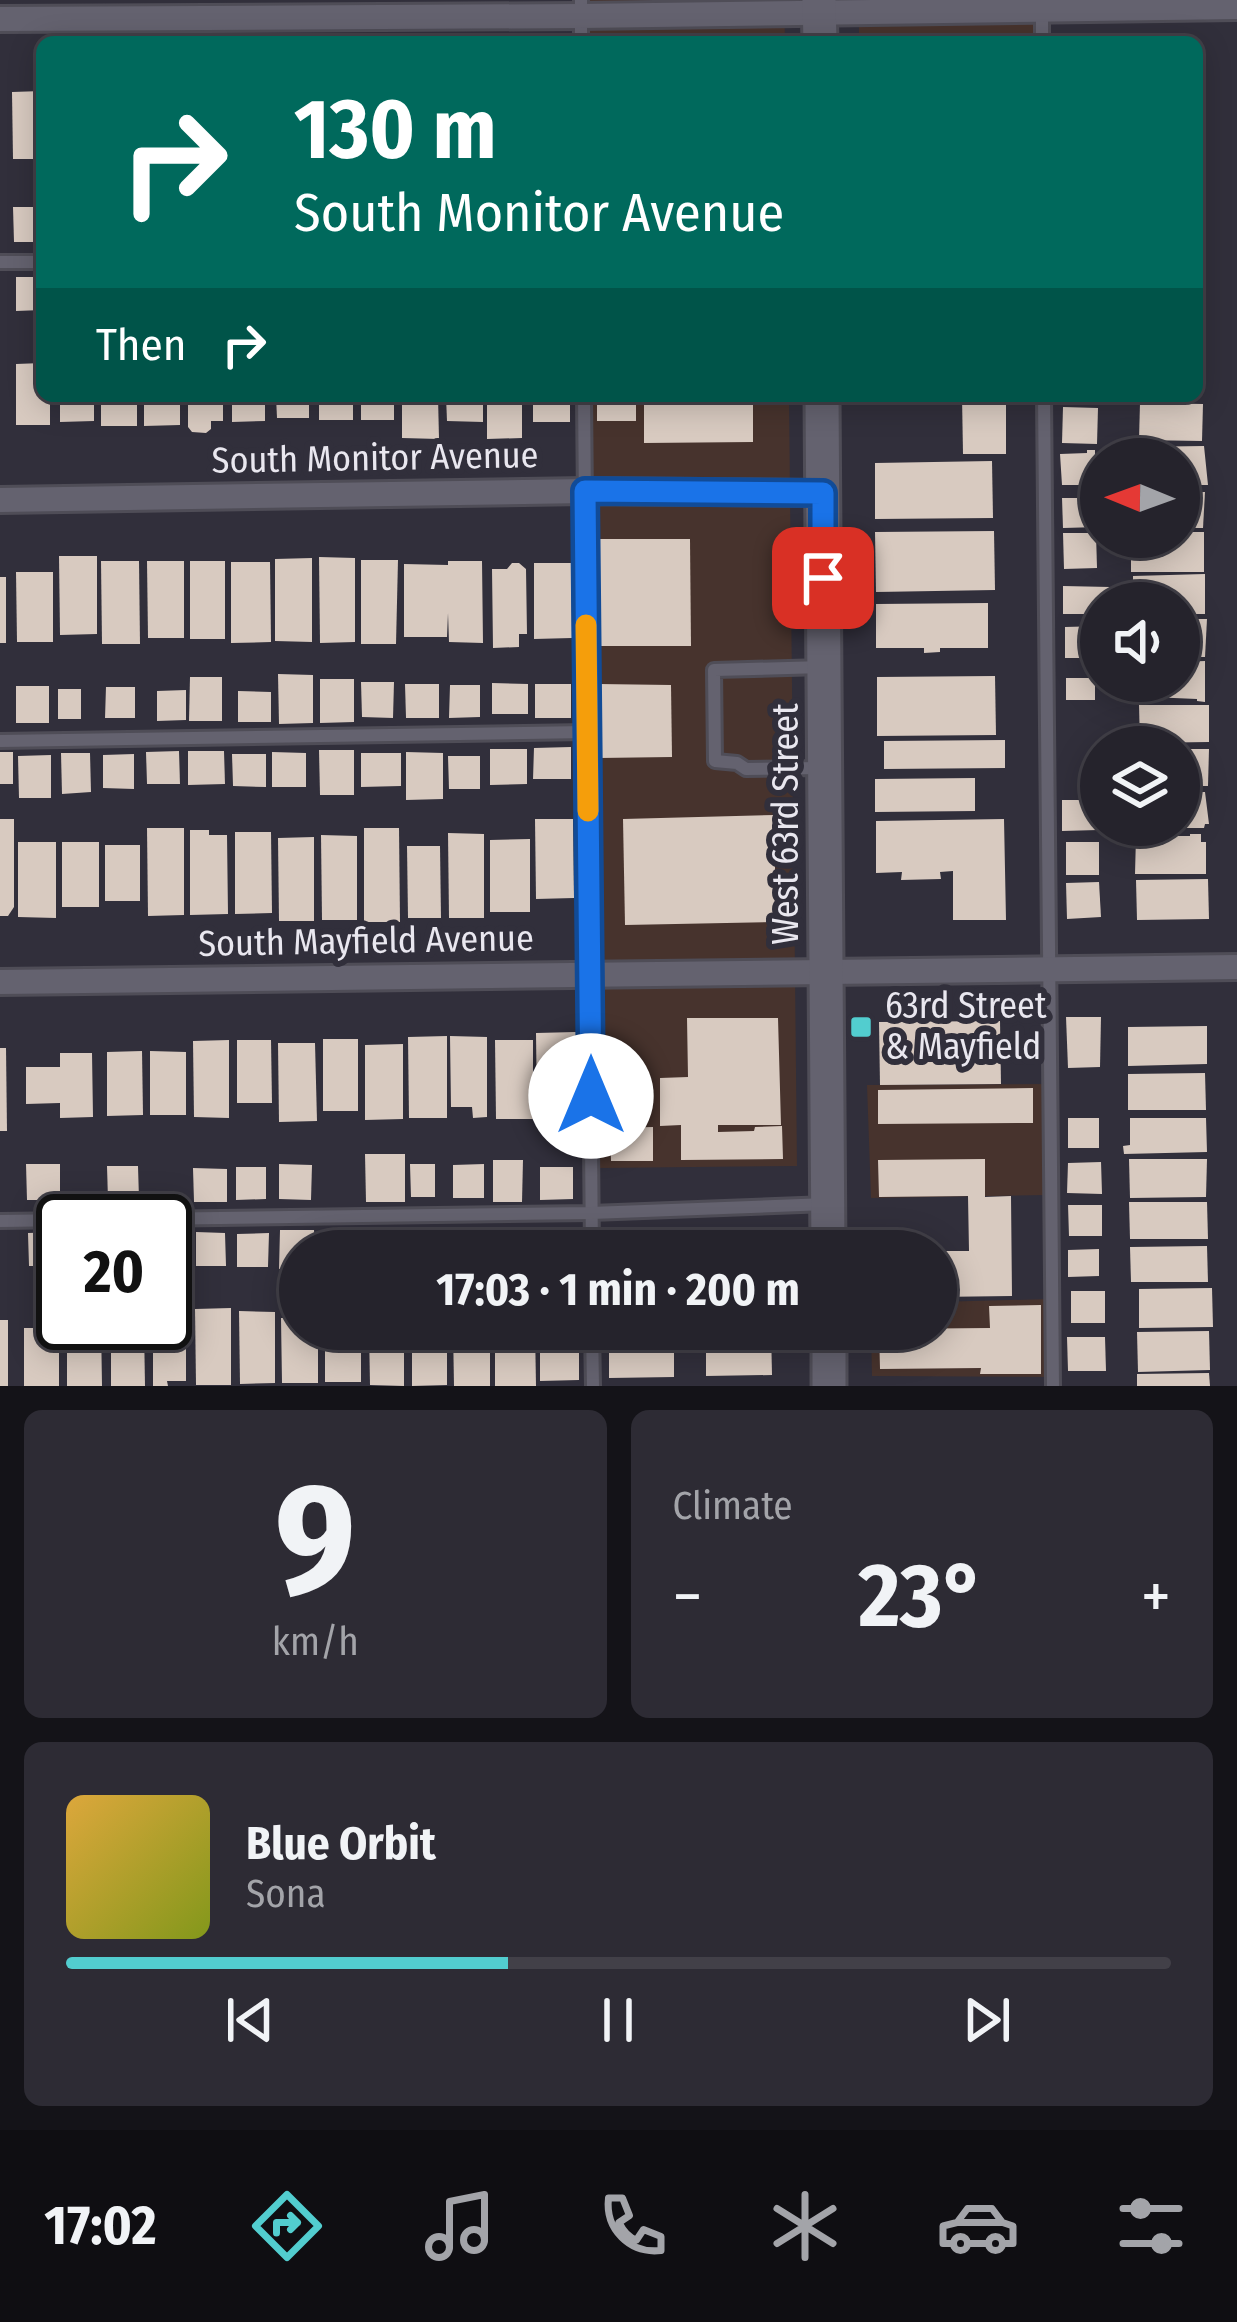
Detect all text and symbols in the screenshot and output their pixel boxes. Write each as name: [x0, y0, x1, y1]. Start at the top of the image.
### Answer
text: 130 m: [294, 79, 497, 180]
icon: right: [96, 84, 252, 240]
text: South Monitor Avenue: [294, 181, 784, 245]
icon: right: [211, 312, 277, 378]
text: Then: [96, 318, 187, 372]
street label: South Monitor Avenue: [211, 433, 539, 483]
north arrow: [1080, 438, 1200, 558]
map controls: [1080, 438, 1200, 846]
pin: [772, 527, 874, 629]
icon: arrive: [790, 545, 856, 611]
button: sound: [1080, 582, 1200, 702]
street label: West 63rd Street: [764, 703, 808, 945]
button: layers: [1080, 726, 1200, 846]
street label: South Mayfield Avenue: [198, 916, 534, 966]
place label: 63rd Street & Mayfield: [885, 984, 1047, 1069]
marker: 63rd Street & Mayfield: [848, 1014, 874, 1040]
position arrow: [528, 1033, 654, 1159]
speed limit sign: 20: [36, 1194, 192, 1350]
text: 17:03 · 1 min · 200 m: [436, 1263, 800, 1317]
text: 9: [275, 1447, 356, 1634]
text: Climate: [673, 1483, 793, 1529]
text: 23°: [858, 1542, 985, 1650]
text: −: [673, 1557, 702, 1636]
text: +: [1141, 1557, 1171, 1636]
text: km/h: [272, 1619, 359, 1665]
text: Blue Orbit: [246, 1817, 436, 1871]
text: Sona: [246, 1871, 326, 1917]
icon: previous: [217, 1987, 283, 2053]
icon: pause: [585, 1987, 651, 2053]
icon: next: [954, 1987, 1020, 2053]
icon: directions: [245, 2184, 329, 2268]
icon: music: [418, 2184, 502, 2268]
icon: phone: [591, 2184, 675, 2268]
icon: climate: [763, 2184, 847, 2268]
icon: car: [936, 2184, 1020, 2268]
icon: filters: [1109, 2184, 1193, 2268]
text: 17:02: [44, 2194, 157, 2258]

